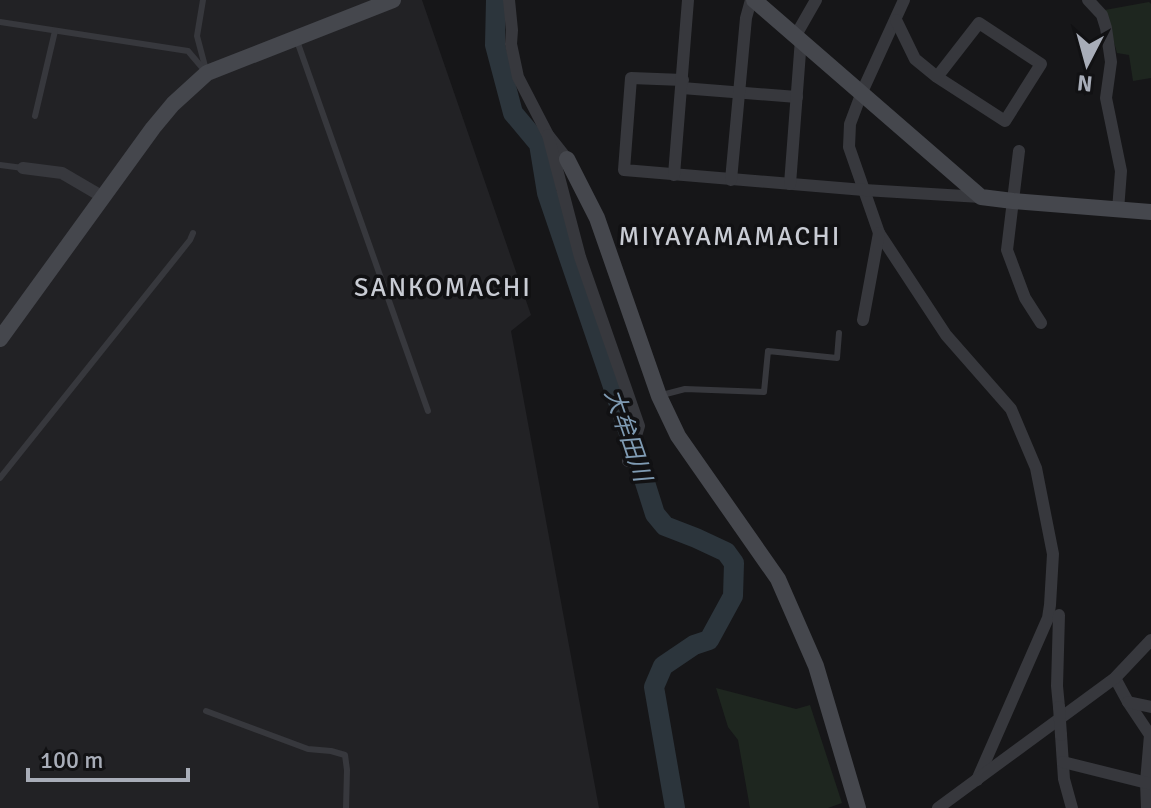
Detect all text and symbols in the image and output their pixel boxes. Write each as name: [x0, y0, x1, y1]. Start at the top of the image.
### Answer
north arrow: [1047, 24, 1127, 104]
text: N: [1076, 69, 1094, 98]
district label: MIYAYAMAMACHI: [619, 221, 841, 253]
district label: SANKOMACHI: [354, 272, 532, 304]
water label: 大牟田川: [598, 385, 659, 488]
scale bar: [28, 732, 188, 782]
text: 100 m: [40, 745, 103, 775]

